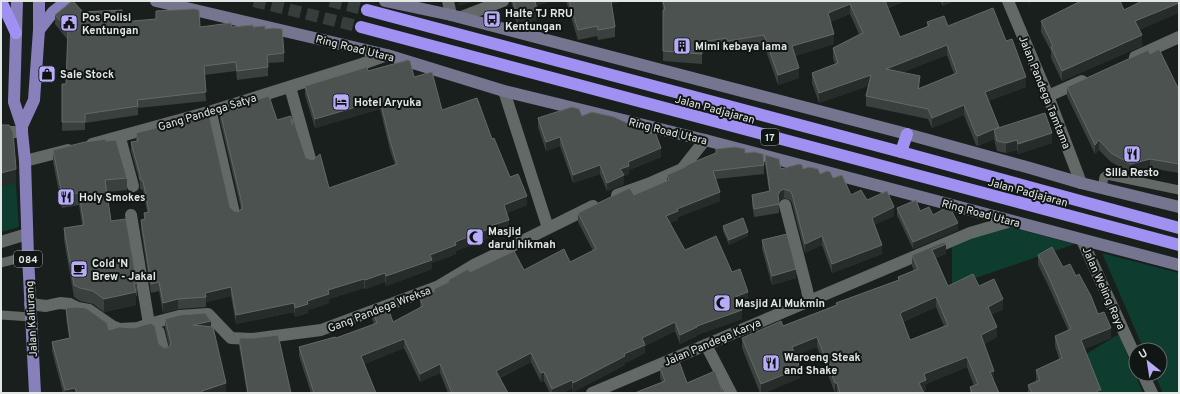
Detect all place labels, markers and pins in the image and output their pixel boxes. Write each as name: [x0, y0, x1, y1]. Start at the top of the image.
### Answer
place label: Halte TJ RRU Kentungan: [505, 7, 573, 34]
bus stop icon: Halte TJ RRU Kentungan: [482, 9, 502, 29]
place label: Pos Polisi Kentungan: [82, 11, 138, 38]
public building icon: Pos Polisi Kentungan: [59, 13, 79, 33]
building icon: Mimi kebaya lama: [672, 36, 692, 56]
place label: Mimi kebaya lama: [695, 40, 787, 54]
shop icon: Sale Stock: [37, 64, 57, 84]
place label: Sale Stock: [60, 68, 114, 82]
hotel icon: Hotel Aryuka: [331, 92, 351, 112]
place label: Hotel Aryuka: [354, 96, 421, 110]
restaurant icon: Silla Resto: [1122, 144, 1142, 164]
place label: Silla Resto: [1105, 166, 1159, 180]
restaurant icon: Holy Smokes: [56, 187, 76, 207]
place label: Holy Smokes: [79, 191, 145, 205]
place label: Masjid darul hikmah: [488, 225, 556, 252]
mosque icon: Masjid darul hikmah: [465, 227, 485, 247]
place label: Cold 'N Brew - Jakal: [92, 257, 156, 284]
cafe icon: Cold 'N Brew - Jakal: [69, 259, 89, 279]
mosque icon: Masjid Al Mukmin: [712, 293, 732, 313]
place label: Masjid Al Mukmin: [735, 297, 825, 311]
place label: Waroeng Steak and Shake: [784, 351, 861, 378]
restaurant icon: Waroeng Steak and Shake: [761, 353, 781, 373]

